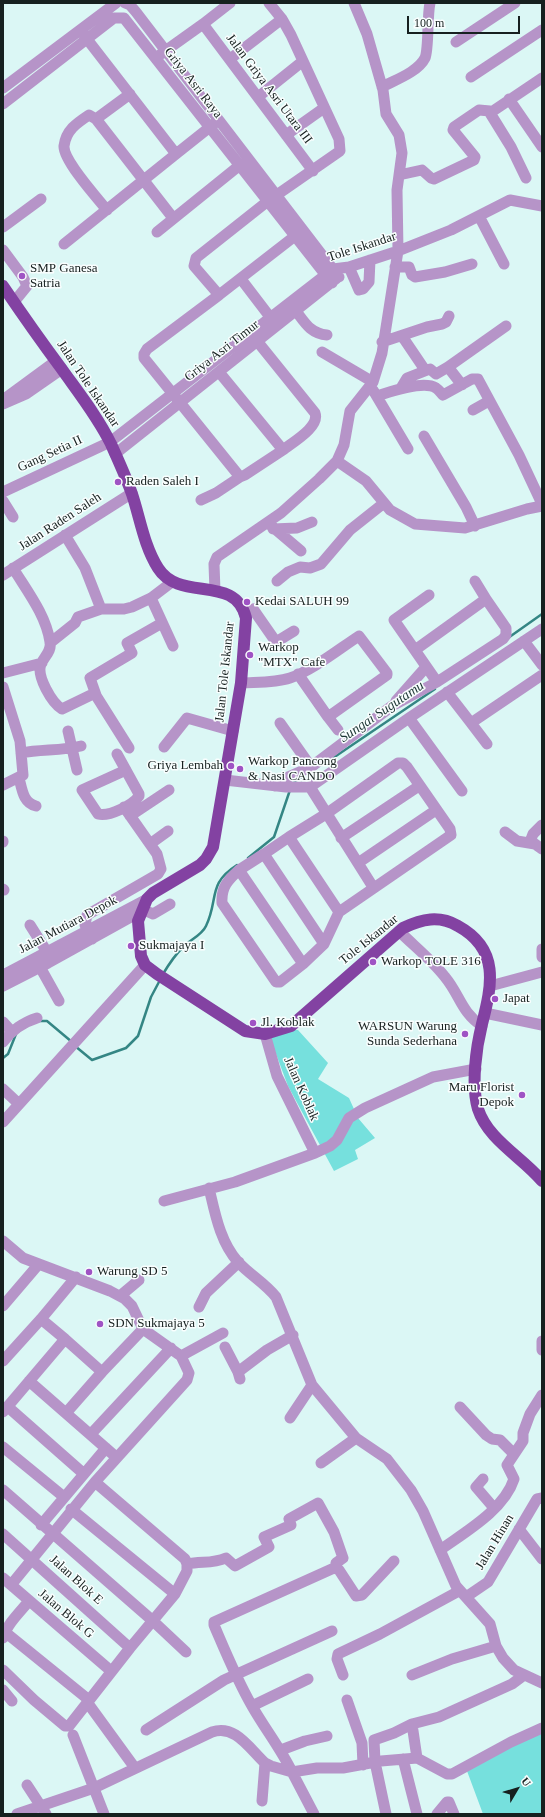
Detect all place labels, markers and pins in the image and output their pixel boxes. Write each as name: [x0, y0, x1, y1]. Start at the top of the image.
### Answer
place label: SMP Ganesa Satria: [30, 261, 98, 292]
marker: SMP Ganesa Satria: [17, 271, 27, 281]
place label: Raden Saleh I: [126, 474, 199, 490]
marker: Raden Saleh I: [113, 477, 123, 487]
place label: Kedai SALUH 99: [255, 594, 349, 610]
marker: Kedai SALUH 99: [242, 597, 252, 607]
place label: Warkop "MTX" Cafe: [258, 640, 325, 671]
marker: Warkop "MTX" Cafe: [245, 650, 255, 660]
place label: Warkop Pancong & Nasi CANDO: [248, 754, 337, 785]
place label: Griya Lembah: [148, 758, 223, 774]
marker: Griya Lembah: [226, 761, 236, 771]
marker: Warkop Pancong & Nasi CANDO: [235, 764, 245, 774]
place label: Sukmajaya I: [139, 938, 204, 954]
marker: Sukmajaya I: [126, 941, 136, 951]
place label: Warkop TOLE 316: [381, 954, 481, 970]
marker: Warkop TOLE 316: [368, 957, 378, 967]
place label: Japat: [503, 991, 530, 1007]
marker: Japat: [490, 994, 500, 1004]
place label: Jl. Koblak: [261, 1015, 314, 1031]
marker: Jl. Koblak: [248, 1018, 258, 1028]
place label: WARSUN Warung Sunda Sederhana: [358, 1019, 457, 1050]
marker: WARSUN Warung Sunda Sederhana: [460, 1029, 470, 1039]
place label: Maru Florist Depok: [449, 1080, 514, 1111]
marker: Maru Florist Depok: [517, 1090, 527, 1100]
place label: Warung SD 5: [97, 1264, 167, 1280]
marker: Warung SD 5: [84, 1267, 94, 1277]
place label: SDN Sukmajaya 5: [108, 1316, 205, 1332]
marker: SDN Sukmajaya 5: [95, 1319, 105, 1329]

